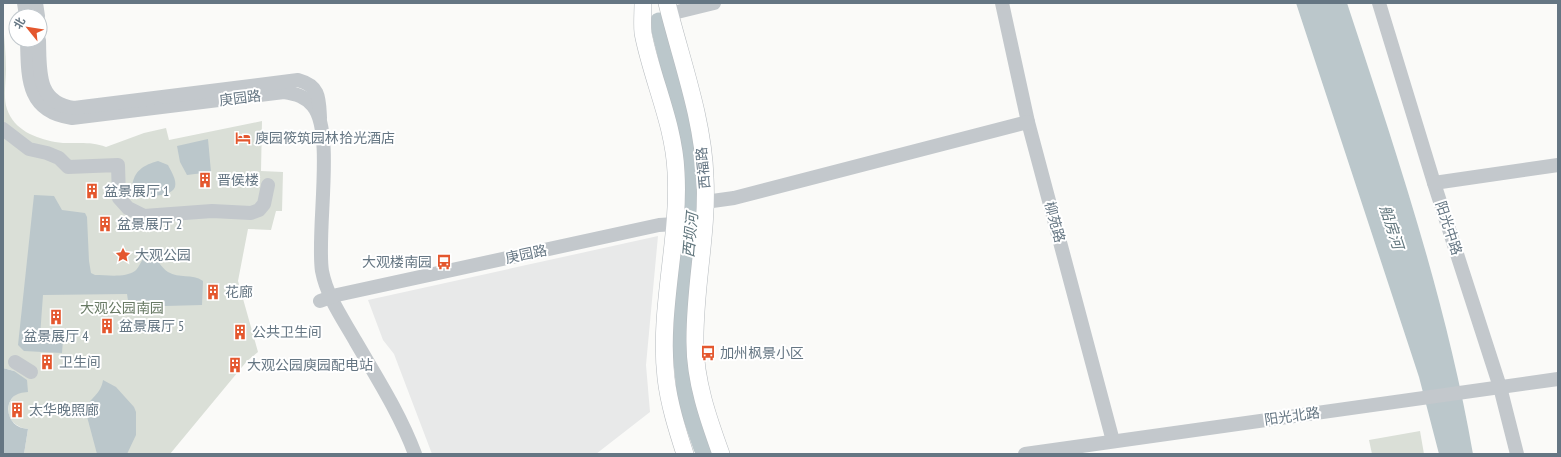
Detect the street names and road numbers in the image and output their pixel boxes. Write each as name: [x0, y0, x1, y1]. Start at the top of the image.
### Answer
street label: 庚园路: [218, 87, 262, 109]
street label: 西福路: [692, 146, 714, 190]
street label: 柳苑路: [1041, 199, 1069, 245]
street label: 阳光中路: [1432, 199, 1466, 257]
street label: 庚园路: [504, 241, 548, 267]
street label: 阳光北路: [1263, 403, 1321, 429]

